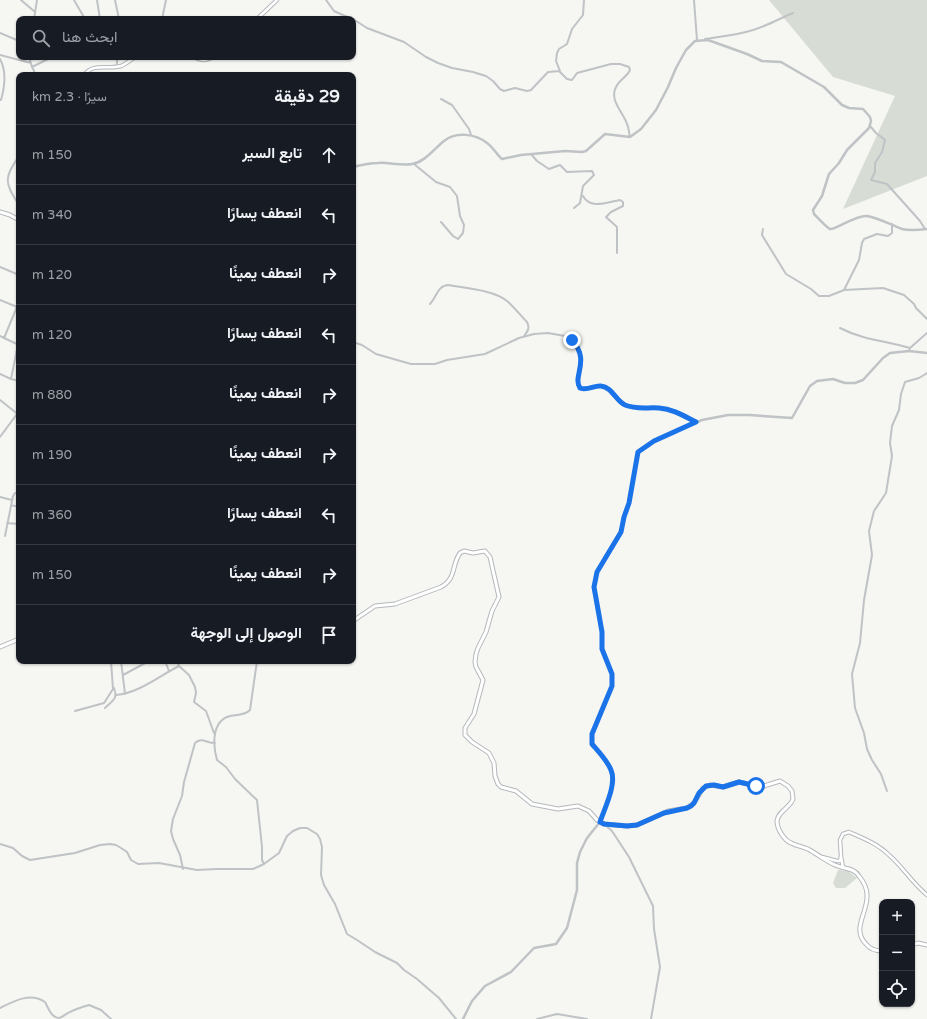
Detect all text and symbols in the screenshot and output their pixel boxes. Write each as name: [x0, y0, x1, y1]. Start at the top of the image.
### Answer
search box: [16, 16, 356, 60]
icon: search: [30, 27, 52, 49]
text: ابحث هنا: [62, 28, 117, 46]
text: 29 دقيقة: [274, 86, 340, 107]
text: سيرًا · 2.3 km: [32, 89, 107, 105]
text: تابع السير: [242, 144, 302, 162]
icon: ahead: [318, 144, 340, 166]
text: 150 m: [32, 147, 72, 163]
text: انعطف يسارًا: [227, 204, 302, 222]
icon: left: [318, 204, 340, 226]
text: 340 m: [32, 207, 72, 223]
text: انعطف يمينًا: [229, 264, 302, 282]
icon: right: [318, 264, 340, 286]
text: 120 m: [32, 267, 72, 283]
text: انعطف يسارًا: [227, 324, 302, 342]
icon: left: [318, 324, 340, 346]
text: 120 m: [32, 327, 72, 343]
route end: [563, 331, 581, 349]
text: انعطف يمينًا: [229, 384, 302, 402]
icon: right: [318, 384, 340, 406]
text: 880 m: [32, 387, 72, 403]
text: انعطف يمينًا: [229, 444, 302, 462]
icon: right: [318, 444, 340, 466]
text: 190 m: [32, 447, 72, 463]
text: انعطف يسارًا: [227, 504, 302, 522]
icon: left: [318, 504, 340, 526]
text: 360 m: [32, 507, 72, 523]
text: انعطف يمينًا: [229, 564, 302, 582]
icon: right: [318, 564, 340, 586]
text: 150 m: [32, 567, 72, 583]
text: الوصول إلى الوجهة: [191, 624, 302, 642]
icon: arrive: [318, 624, 340, 646]
route start: [747, 777, 765, 795]
map controls: [879, 899, 915, 1007]
button: +: [879, 899, 915, 935]
button: −: [879, 935, 915, 971]
button: locate: [879, 971, 915, 1007]

